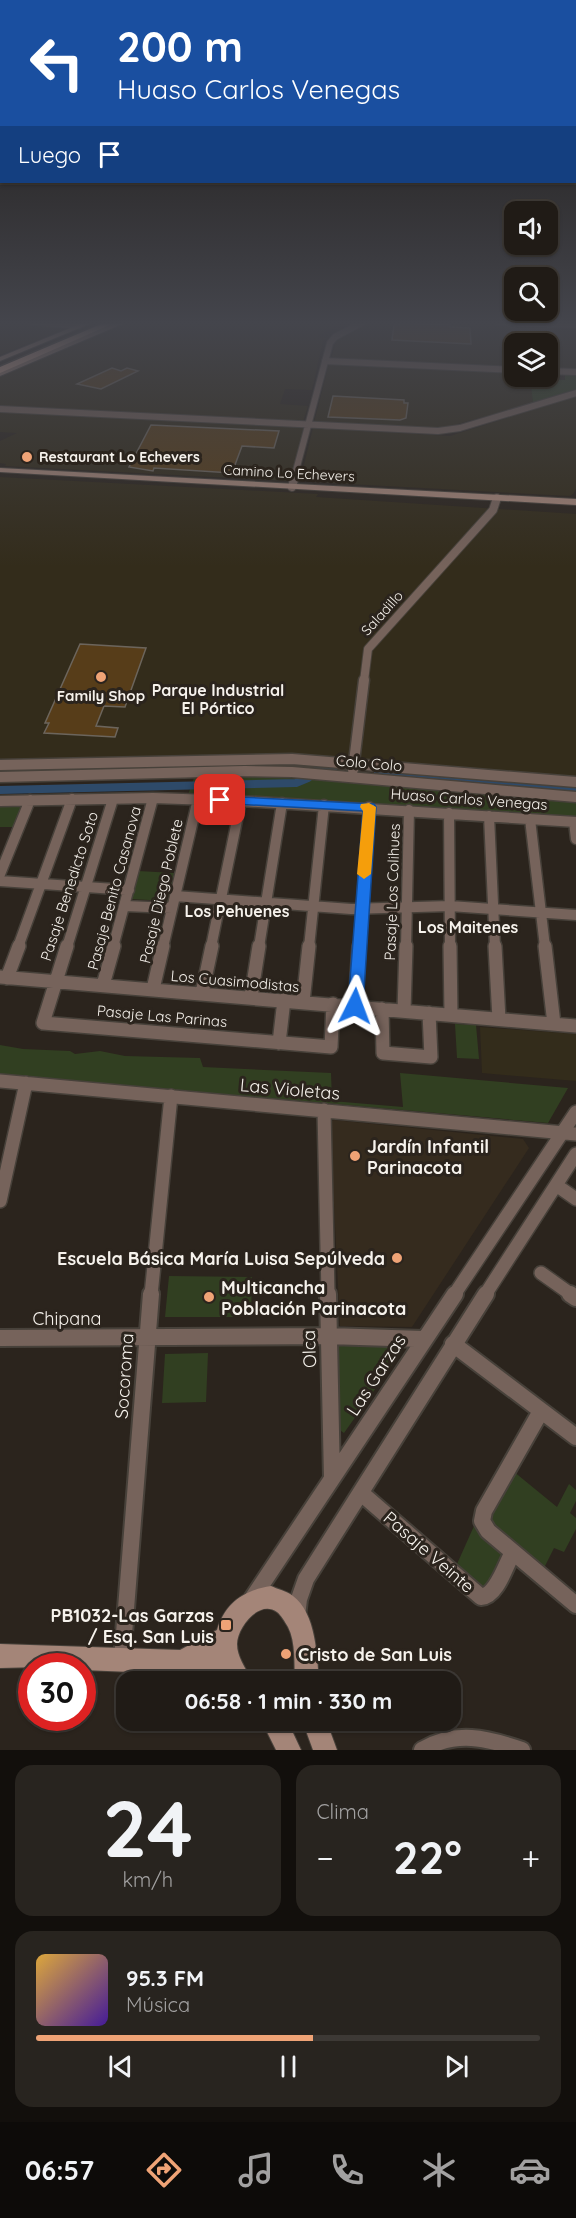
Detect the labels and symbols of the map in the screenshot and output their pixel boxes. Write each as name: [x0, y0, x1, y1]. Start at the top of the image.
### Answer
place label: Restaurant Lo Echevers: [39, 448, 200, 466]
marker: Restaurant Lo Echevers: [20, 450, 34, 464]
street label: Camino Lo Echevers: [223, 461, 355, 485]
street label: Saladillo: [357, 587, 407, 639]
marker: Family Shop: [94, 670, 108, 684]
district label: Parque Industrial El Pórtico: [152, 680, 284, 718]
place label: Family Shop: [57, 686, 145, 705]
street label: Colo Colo: [335, 751, 403, 775]
pin: [194, 774, 245, 825]
street label: Huaso Carlos Venegas: [390, 784, 548, 814]
street label: Pasaje Benito Casanova: [83, 804, 145, 972]
street label: Pasaje Benedicto Soto: [36, 809, 102, 963]
street label: Pasaje Diego Poblete: [135, 817, 187, 965]
street label: Pasaje Los Colihues: [380, 823, 404, 961]
district label: Los Pehuenes: [185, 901, 290, 921]
district label: Los Maitenes: [418, 917, 519, 937]
street label: Los Cuasimodistas: [170, 966, 300, 996]
position arrow: [323, 974, 387, 1038]
street label: Pasaje Las Parinas: [96, 1001, 228, 1031]
street label: Las Violetas: [239, 1073, 341, 1105]
place label: Jardín Infantil Parinacota: [367, 1135, 489, 1179]
marker: Jardín Infantil Parinacota: [348, 1149, 362, 1163]
place label: Escuela Básica María Luisa Sepúlveda: [57, 1247, 385, 1270]
marker: Escuela Básica María Luisa Sepúlveda: [390, 1251, 404, 1265]
place label: Multicancha Población Parinacota: [221, 1276, 406, 1320]
marker: Multicancha Población Parinacota: [202, 1290, 216, 1304]
street label: Chipana: [33, 1307, 101, 1330]
street label: Olca: [297, 1330, 321, 1368]
street label: Las Garzas: [341, 1330, 411, 1420]
street label: Socoroma: [110, 1332, 138, 1420]
street label: Pasaje Veinte: [379, 1506, 479, 1598]
place label: PB1032-Las Garzas / Esq. San Luis: [51, 1604, 214, 1648]
marker: PB1032-Las Garzas / Esq. San Luis: [219, 1618, 233, 1632]
place label: Cristo de San Luis: [298, 1643, 452, 1666]
marker: Cristo de San Luis: [279, 1647, 293, 1661]
speed limit sign: 30: [18, 1653, 96, 1731]

